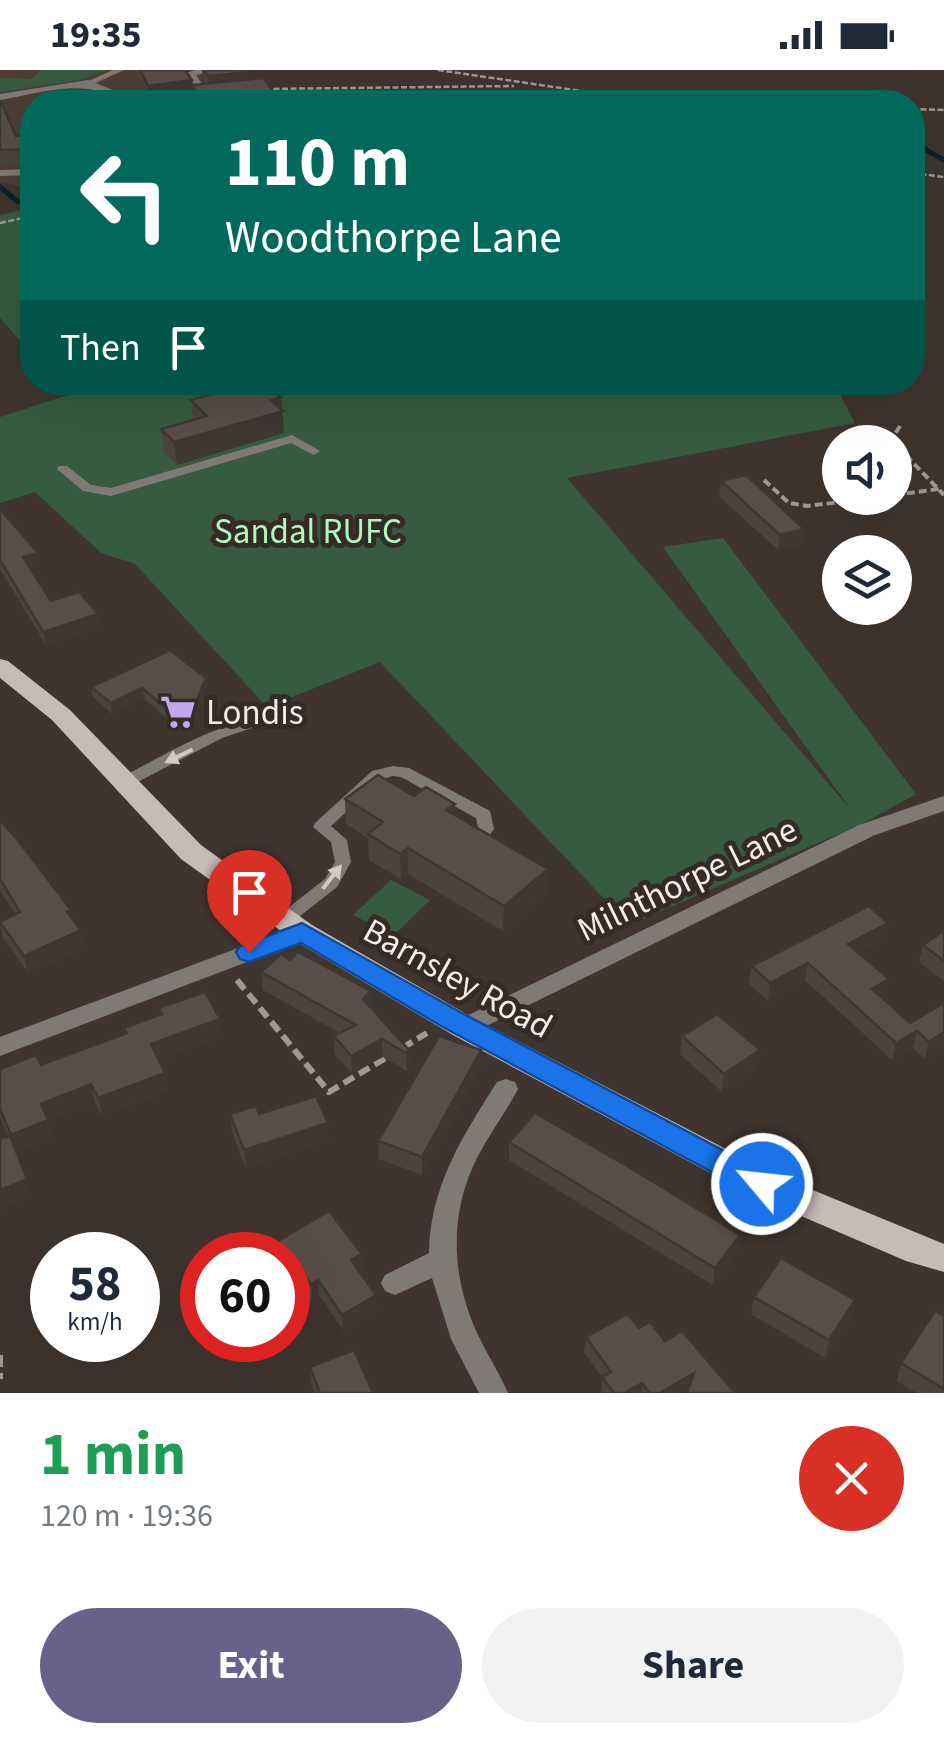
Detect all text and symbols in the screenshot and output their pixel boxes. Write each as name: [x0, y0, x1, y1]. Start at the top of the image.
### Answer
text: 19:35: [50, 8, 142, 62]
text: 110 m: [225, 113, 410, 213]
icon: left: [60, 130, 190, 260]
text: Woodthorpe Lane: [225, 206, 562, 270]
icon: arrive: [161, 320, 216, 375]
text: Then: [60, 321, 141, 375]
map controls: [822, 425, 912, 625]
button: sound: [822, 425, 912, 515]
park label: Sandal RUFC: [214, 507, 402, 557]
button: layers: [822, 535, 912, 625]
place label: Londis: [206, 688, 303, 738]
supermarket icon: Londis: [159, 693, 197, 731]
one-way arrow: [164, 747, 193, 764]
street label: Milnthorpe Lane: [569, 805, 806, 955]
pin: [207, 850, 292, 953]
one-way arrow: [321, 864, 342, 890]
icon: arrive: [222, 865, 277, 920]
street label: Barnsley Road: [354, 906, 561, 1051]
position arrow: [710, 1132, 814, 1236]
speed limit sign: 60: [180, 1232, 310, 1362]
text: 58: [69, 1249, 121, 1320]
text: km/h: [67, 1304, 123, 1340]
text: 1 min: [40, 1413, 186, 1498]
button: close: [799, 1426, 904, 1531]
text: 120 m · 19:36: [40, 1493, 213, 1539]
button: Exit: [40, 1608, 462, 1723]
button: Share: [482, 1608, 904, 1723]

